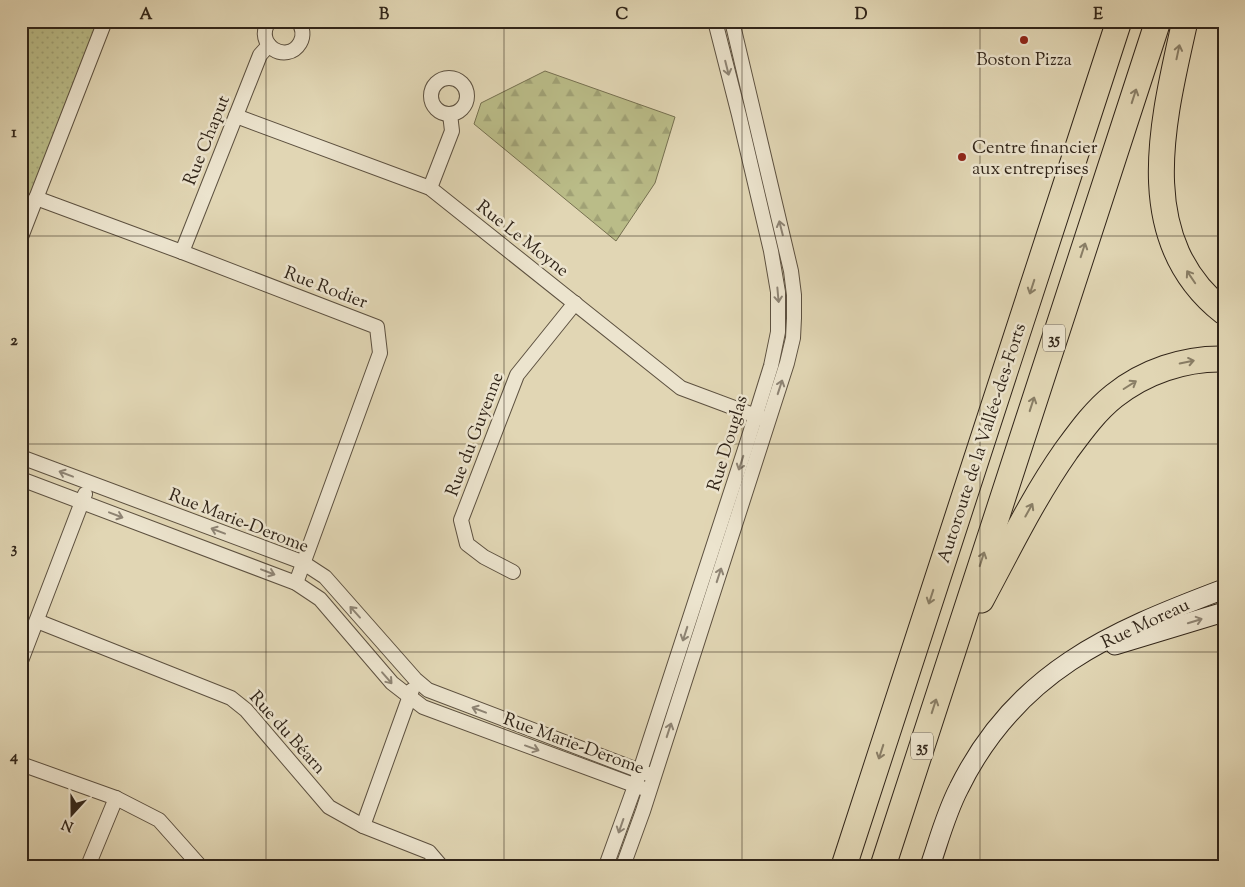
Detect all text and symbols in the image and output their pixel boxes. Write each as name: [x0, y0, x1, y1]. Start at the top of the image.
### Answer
text: A: [140, 4, 153, 27]
text: B: [379, 4, 389, 27]
text: C: [616, 4, 629, 27]
text: D: [855, 4, 868, 27]
text: E: [1093, 4, 1103, 27]
marker: Boston Pizza: [1018, 34, 1030, 46]
one-way arrow: [1174, 44, 1184, 60]
place label: Boston Pizza: [976, 48, 1072, 74]
one-way arrow: [723, 60, 732, 76]
one-way arrow: [1129, 88, 1139, 104]
street label: Rue Chaput: [178, 92, 238, 190]
text: 1: [11, 122, 17, 145]
place label: Centre financier aux entreprises: [972, 136, 1098, 183]
marker: Centre financier aux entreprises: [956, 151, 968, 163]
street label: Rue Le Moyne: [470, 195, 574, 284]
one-way arrow: [776, 220, 785, 236]
one-way arrow: [1079, 242, 1089, 258]
street label: Rue Rodier: [280, 261, 371, 317]
one-way arrow: [1186, 270, 1196, 284]
one-way arrow: [1027, 278, 1037, 294]
one-way arrow: [773, 287, 783, 303]
street label: Autoroute de la Vallée-des-Forts: [932, 320, 1034, 567]
road number: 35: [1043, 324, 1065, 352]
text: 2: [10, 330, 18, 353]
one-way arrow: [1179, 357, 1195, 367]
street label: Rue du Guyenne: [440, 369, 511, 500]
one-way arrow: [775, 380, 785, 396]
one-way arrow: [1123, 380, 1137, 390]
street label: Rue Douglas: [702, 393, 756, 495]
one-way arrow: [1028, 397, 1038, 413]
one-way arrow: [736, 454, 745, 470]
one-way arrow: [59, 469, 74, 478]
street label: Rue Marie-Derome: [164, 483, 312, 561]
one-way arrow: [1025, 504, 1035, 518]
one-way arrow: [108, 511, 123, 520]
one-way arrow: [211, 526, 226, 535]
text: 3: [11, 538, 18, 561]
one-way arrow: [978, 552, 987, 567]
one-way arrow: [260, 568, 275, 578]
one-way arrow: [715, 568, 724, 584]
one-way arrow: [926, 589, 935, 605]
street label: Rue Moreau: [1097, 593, 1194, 657]
one-way arrow: [349, 605, 361, 618]
one-way arrow: [1187, 615, 1203, 625]
one-way arrow: [679, 625, 689, 641]
one-way arrow: [382, 671, 393, 684]
street label: Rue du Béarn: [242, 686, 331, 781]
one-way arrow: [930, 699, 940, 715]
one-way arrow: [472, 705, 488, 714]
street label: Rue Marie-Derome: [499, 707, 647, 782]
one-way arrow: [664, 722, 674, 738]
road number: 35: [911, 732, 933, 759]
one-way arrow: [523, 744, 539, 753]
one-way arrow: [875, 744, 885, 760]
text: 4: [9, 746, 18, 769]
north arrow: [48, 790, 98, 840]
text: N: [59, 813, 77, 836]
one-way arrow: [615, 817, 625, 833]

